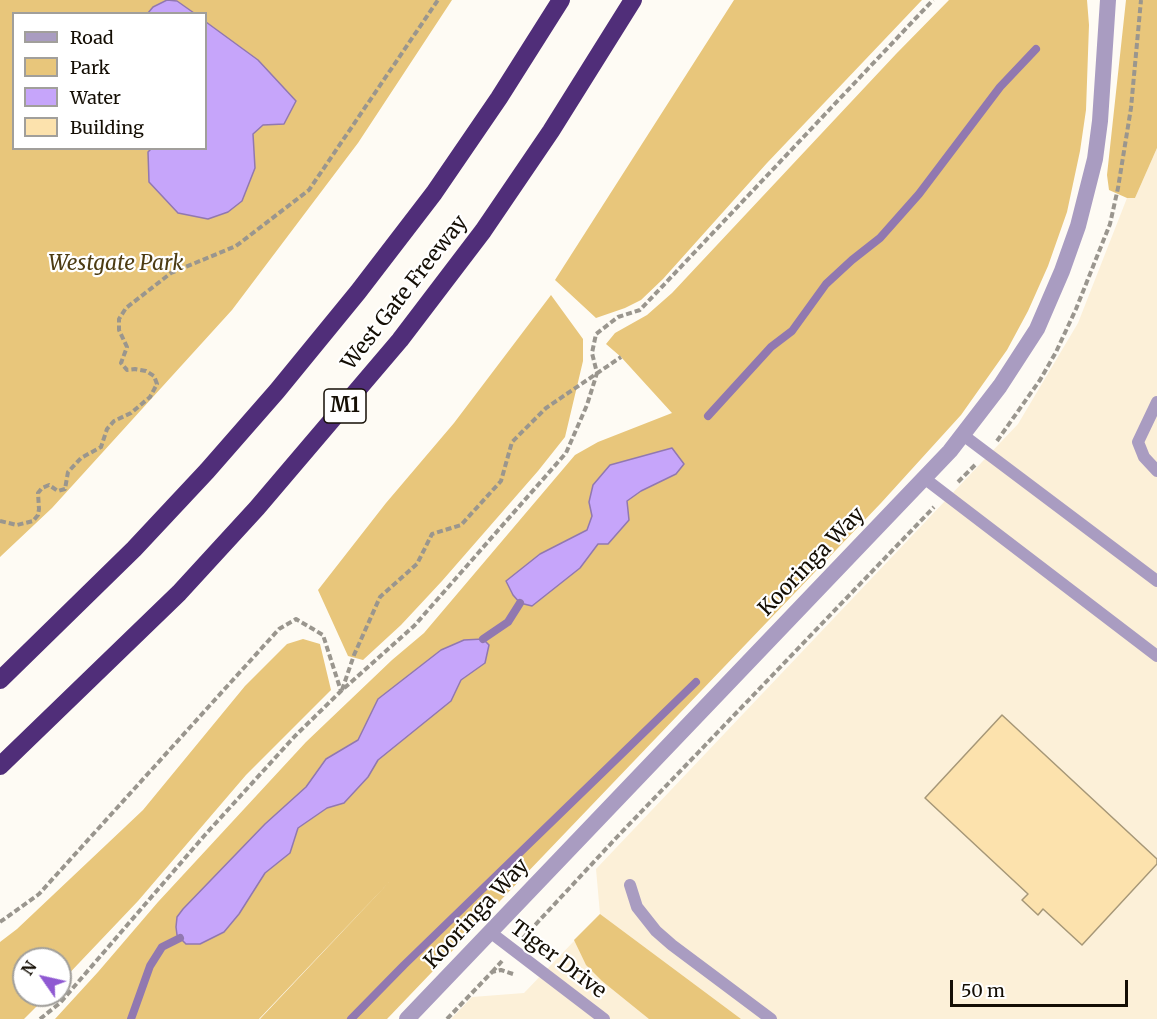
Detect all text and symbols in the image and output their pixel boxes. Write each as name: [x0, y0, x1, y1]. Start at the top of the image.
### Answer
legend: [12, 12, 207, 150]
text: Road: [70, 26, 114, 49]
text: Park: [70, 56, 110, 79]
text: Water: [70, 86, 121, 109]
text: Building: [70, 116, 144, 139]
street label: West Gate Freeway: [337, 211, 473, 375]
park label: Westgate Park: [48, 251, 184, 277]
road number: M1: [324, 389, 366, 423]
street label: Kooringa Way: [754, 502, 870, 622]
street label: Kooringa Way: [419, 854, 535, 974]
street label: Tiger Drive: [505, 916, 611, 1004]
north arrow: [12, 947, 72, 1007]
text: N: [17, 957, 41, 979]
scale bar: [953, 968, 1132, 1006]
text: 50 m: [961, 979, 1005, 1002]

